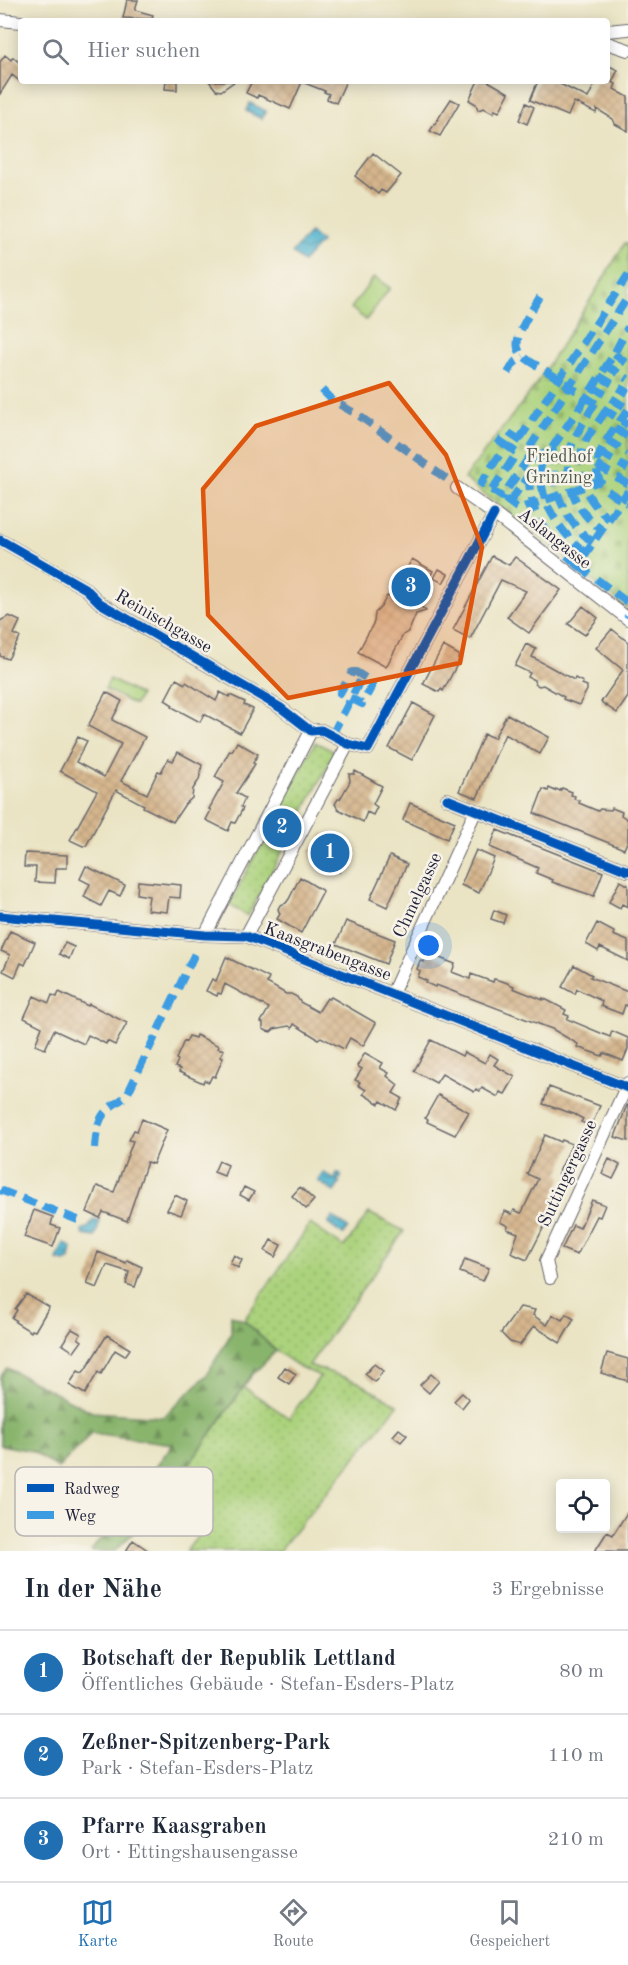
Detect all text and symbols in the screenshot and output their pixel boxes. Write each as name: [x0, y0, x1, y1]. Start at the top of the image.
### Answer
search box: [18, 18, 610, 84]
icon: search: [39, 35, 72, 68]
text: Hier suchen: [87, 40, 200, 62]
park label: Friedhof Grinzing: [525, 448, 593, 487]
street label: Aslangasse: [514, 505, 594, 573]
pin: 3: [392, 564, 430, 610]
street label: Reinischgasse: [112, 587, 215, 657]
pin: 2: [262, 806, 302, 850]
pin: 1: [310, 830, 350, 876]
street label: Chmelgasse: [390, 850, 445, 941]
street label: Kaasgrabengasse: [261, 919, 394, 985]
your location: [414, 931, 443, 960]
street label: Suttingergasse: [535, 1117, 601, 1230]
legend: [15, 1467, 213, 1536]
map controls: [556, 1479, 610, 1533]
button: locate: [556, 1479, 610, 1533]
text: Radweg: [64, 1482, 120, 1498]
text: Weg: [64, 1509, 96, 1525]
text: In der Nähe: [24, 1577, 162, 1603]
text: 3 Ergebnisse: [492, 1580, 604, 1600]
text: Botschaft der Republik Lettland: [81, 1648, 396, 1670]
text: 1: [38, 1662, 49, 1682]
text: 80 m: [559, 1662, 604, 1682]
text: Öffentliches Gebäude · Stefan-Esders-Platz: [81, 1675, 454, 1695]
text: Zeßner-Spitzenberg-Park: [81, 1732, 331, 1754]
text: 2: [38, 1746, 49, 1766]
text: 110 m: [548, 1746, 604, 1766]
text: Park · Stefan-Esders-Platz: [81, 1759, 313, 1779]
text: Pfarre Kaasgraben: [81, 1816, 267, 1838]
text: 3: [38, 1830, 49, 1850]
text: 210 m: [548, 1830, 604, 1850]
text: Ort · Ettingshausengasse: [81, 1843, 298, 1863]
tab: Karte: [78, 1896, 117, 1952]
tab: Route: [273, 1896, 314, 1952]
tab: Gespeichert: [469, 1896, 550, 1952]

